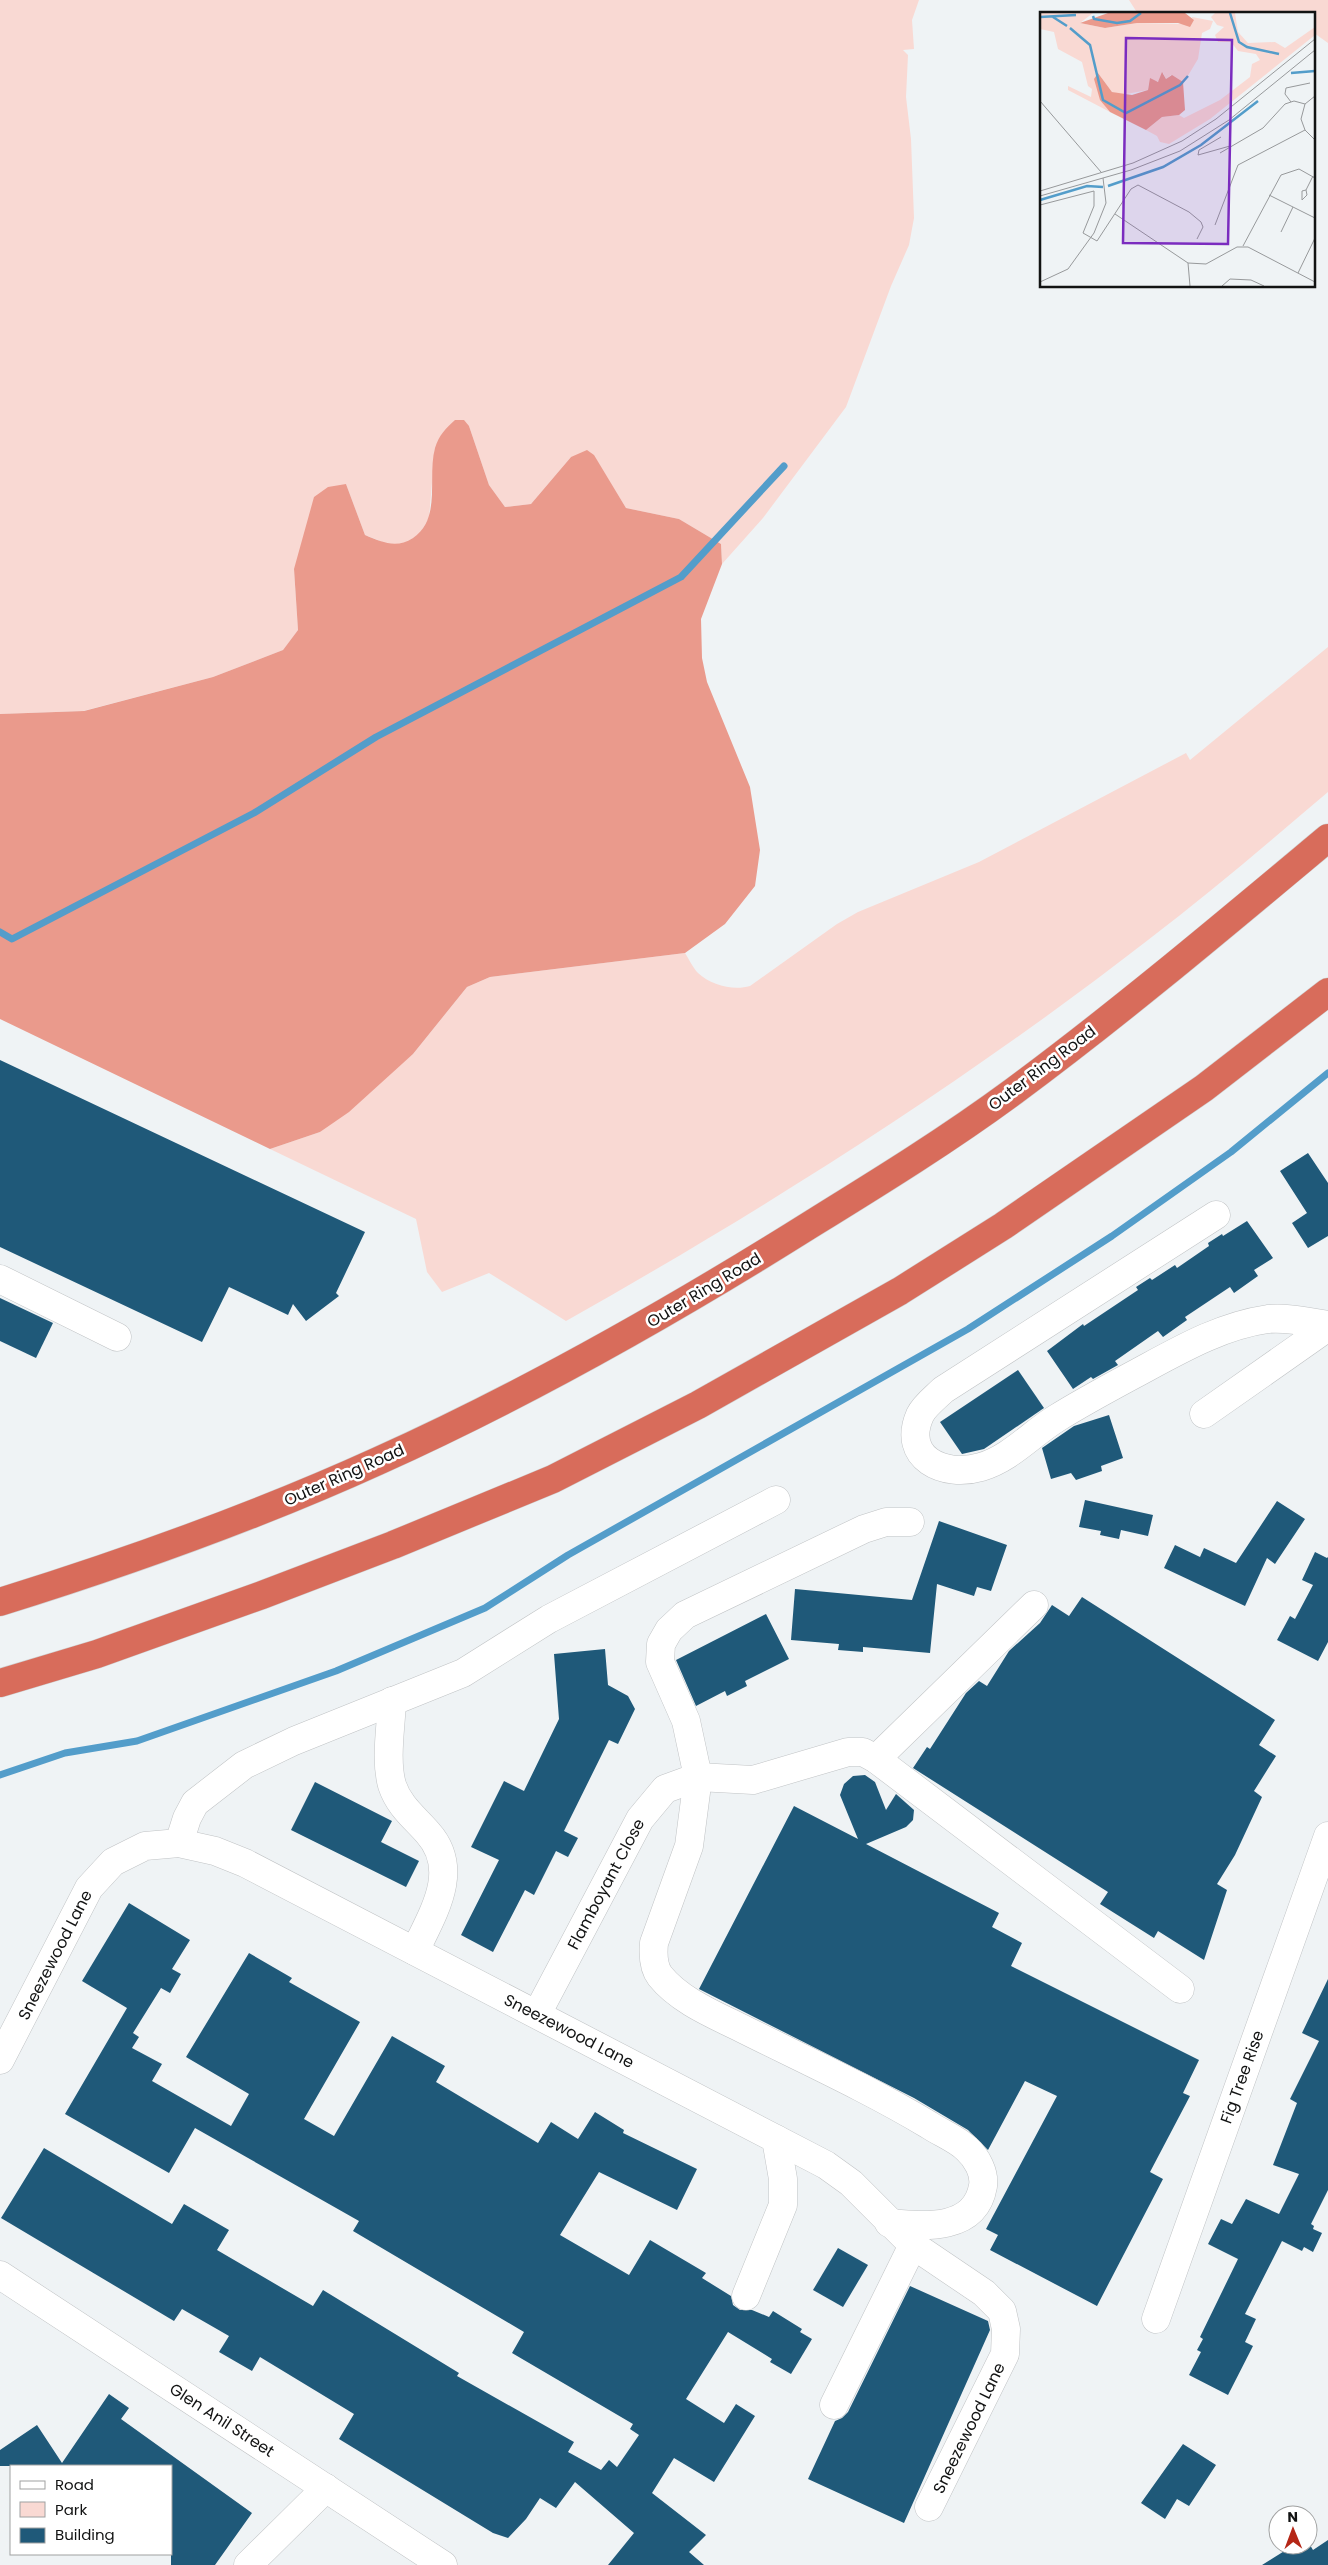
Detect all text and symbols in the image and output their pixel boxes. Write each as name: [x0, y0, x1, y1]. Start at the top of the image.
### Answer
inset map: [1040, 12, 1316, 288]
street label: Outer Ring Road: [983, 1020, 1101, 1116]
street label: Outer Ring Road: [643, 1247, 765, 1333]
street label: Outer Ring Road: [280, 1438, 408, 1512]
street label: Flamboyant Close: [562, 1814, 650, 1954]
street label: Sneezewood Lane: [12, 1886, 98, 2024]
street label: Sneezewood Lane: [500, 1988, 638, 2074]
street label: Fig Tree Rise: [1214, 2027, 1270, 2127]
street label: Sneezewood Lane: [927, 2359, 1011, 2497]
street label: Glen Anil Street: [165, 2377, 279, 2463]
legend: [10, 2465, 172, 2555]
text: Road: [55, 2474, 94, 2495]
text: Park: [55, 2499, 87, 2520]
north arrow: [1268, 2505, 1318, 2555]
text: N: [1287, 2507, 1298, 2527]
text: Building: [55, 2524, 115, 2545]

